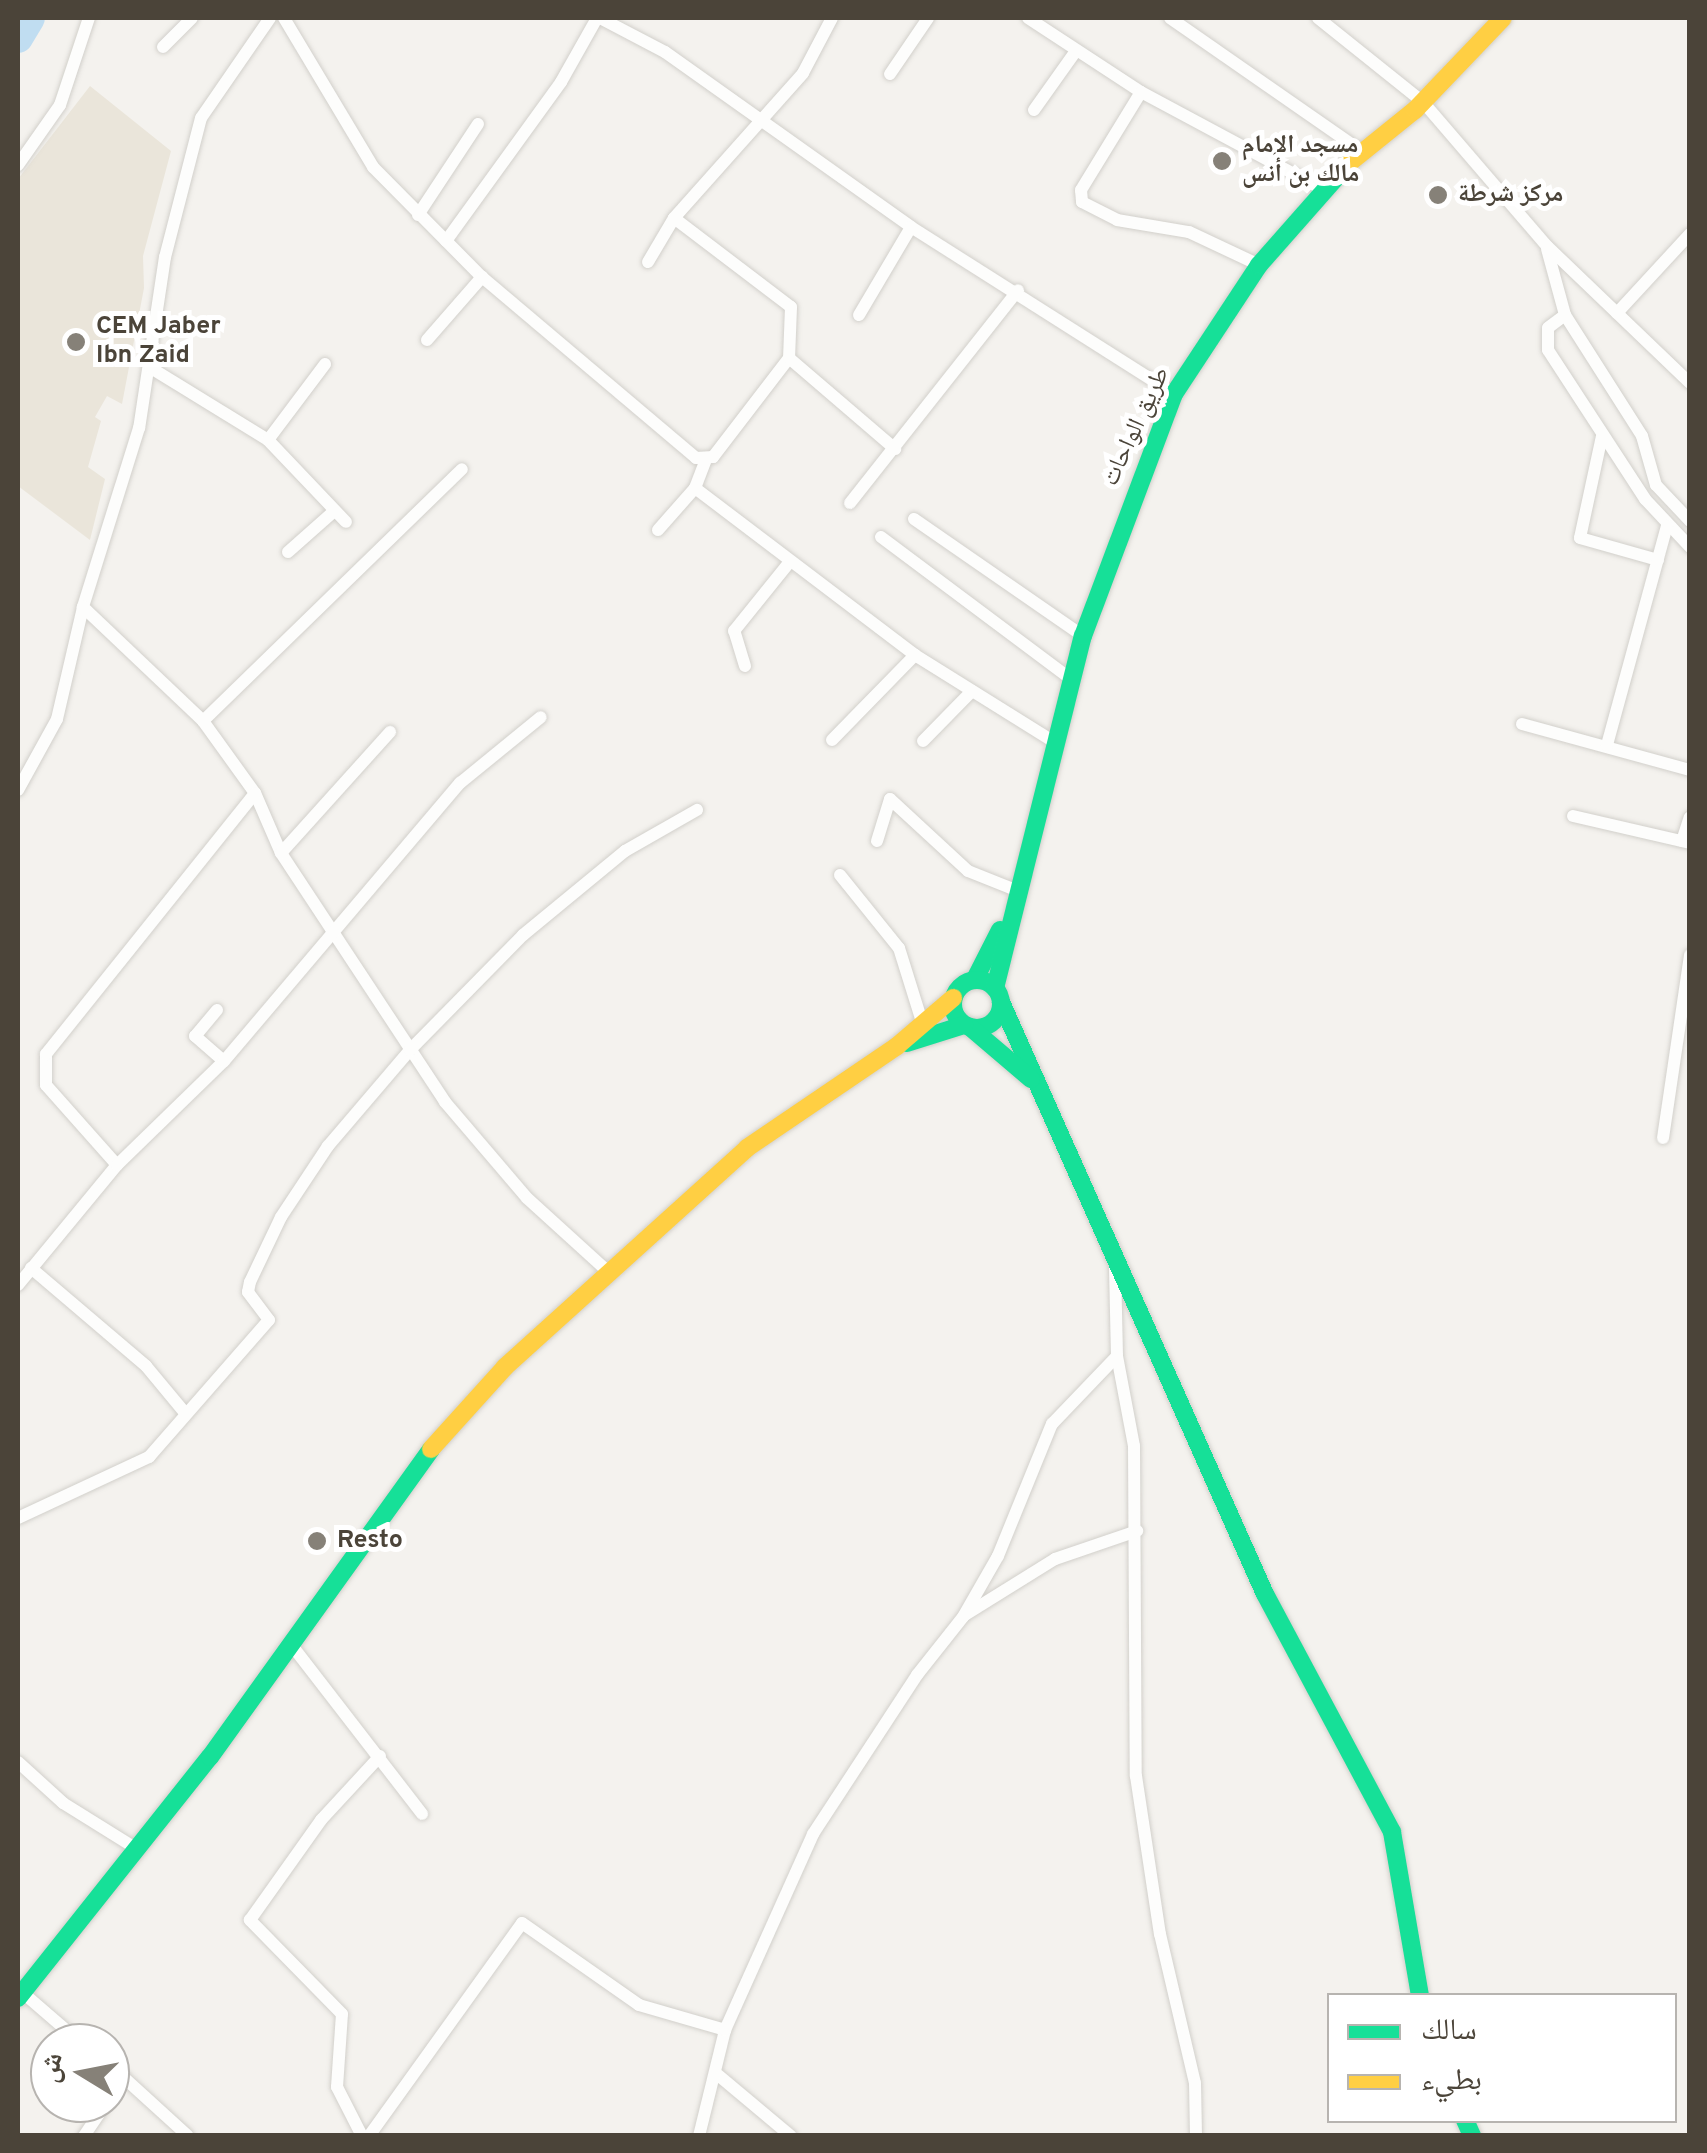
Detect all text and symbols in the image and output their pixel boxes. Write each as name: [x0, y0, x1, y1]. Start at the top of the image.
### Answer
place label: مسجد الإمام مالك بن أنس: [1242, 132, 1359, 191]
marker: مسجد الإمام مالك بن أنس: [1211, 150, 1233, 172]
place label: مركز شرطة: [1458, 180, 1563, 210]
marker: مركز شرطة: [1427, 184, 1449, 206]
place label: CEM Jaber Ibn Zaid: [96, 313, 221, 372]
marker: CEM Jaber Ibn Zaid: [65, 331, 87, 353]
street label: طريق الواحات: [1096, 363, 1178, 491]
place label: Resto: [337, 1526, 403, 1556]
marker: Resto: [306, 1530, 328, 1552]
legend: [1327, 1993, 1677, 2123]
text: سالك: [1421, 2013, 1477, 2050]
north arrow: [30, 2023, 130, 2123]
text: ش: [32, 2050, 73, 2086]
text: بطيء: [1421, 2063, 1482, 2100]

